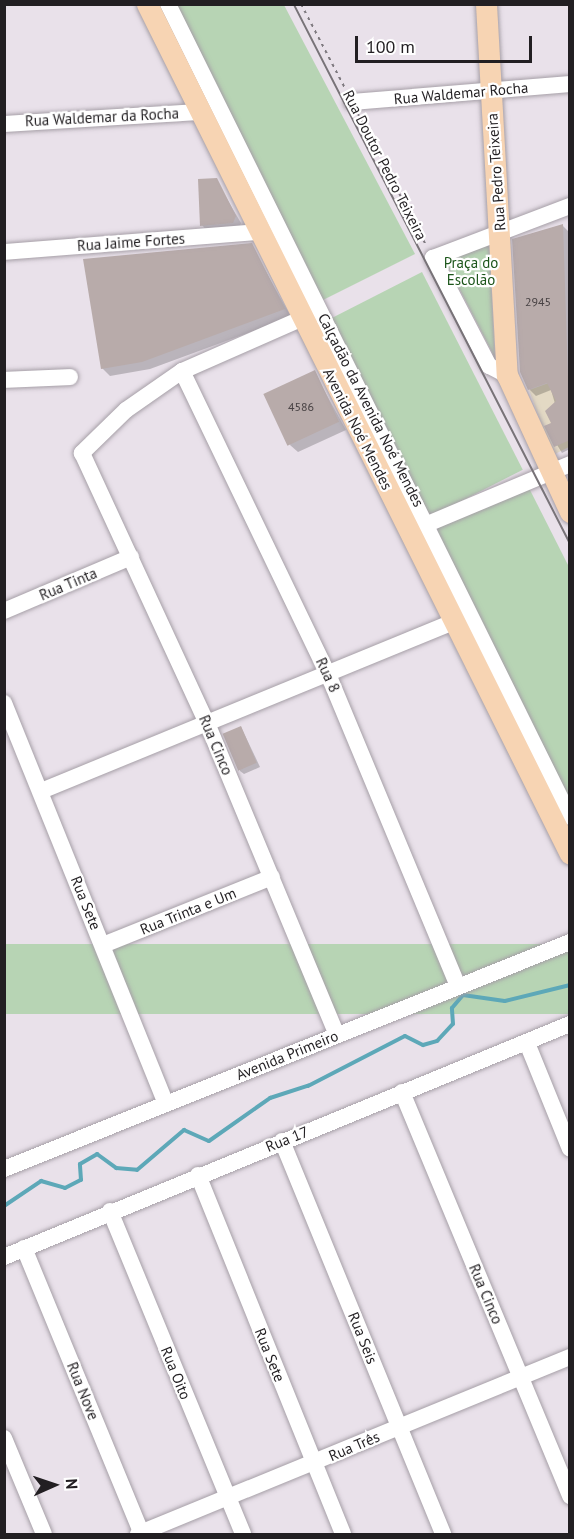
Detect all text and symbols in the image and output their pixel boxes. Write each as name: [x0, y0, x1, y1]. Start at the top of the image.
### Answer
scale bar: [358, 24, 535, 62]
text: 100 m: [366, 35, 415, 58]
street label: Rua Waldemar Rocha: [393, 78, 529, 108]
street label: Rua Doutor Pedro Teixeira: [339, 87, 431, 243]
street label: Rua Waldemar da Rocha: [24, 104, 180, 130]
street label: Rua Pedro Teixeira: [483, 112, 509, 232]
street label: Rua Jaime Fortes: [76, 229, 186, 255]
park label: Praça do Escolão: [444, 253, 498, 288]
house number: 2945: [525, 295, 551, 309]
street label: Calçadão da Avenida Noé Mendes: [314, 310, 428, 510]
street label: Avenida Noé Mendes: [320, 365, 396, 493]
house number: 4586: [288, 400, 314, 414]
street label: Rua Tinta: [36, 564, 100, 604]
street label: Rua 8: [312, 655, 344, 695]
street label: Rua Cinco: [195, 712, 237, 778]
street label: Rua Sete: [67, 873, 105, 933]
street label: Rua Trinta e Um: [137, 883, 239, 939]
street label: Avenida Primeiro: [233, 1026, 341, 1084]
street label: Rua 17: [263, 1122, 311, 1156]
street label: Rua Cinco: [465, 1261, 507, 1327]
street label: Rua Seis: [344, 1309, 382, 1367]
street label: Rua Sete: [251, 1325, 289, 1385]
street label: Rua Oito: [157, 1344, 195, 1402]
street label: Rua Nove: [63, 1359, 103, 1423]
street label: Rua Três: [326, 1427, 382, 1465]
north arrow: [24, 1455, 84, 1515]
text: N: [62, 1478, 82, 1490]

